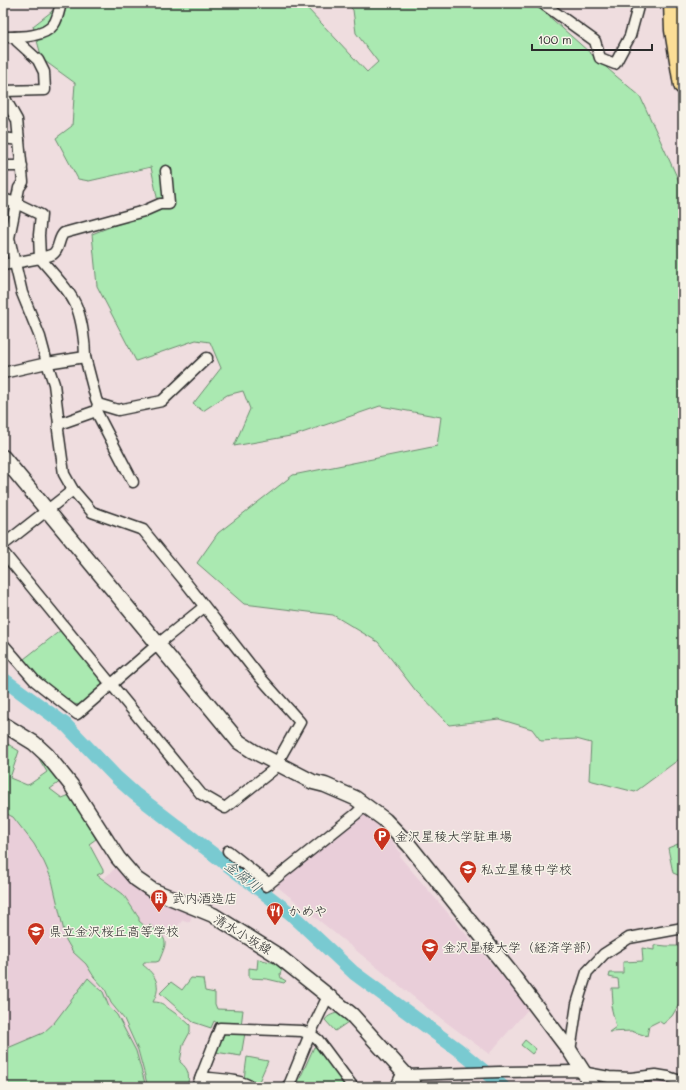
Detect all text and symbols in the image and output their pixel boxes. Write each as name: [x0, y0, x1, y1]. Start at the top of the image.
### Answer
scale bar: [532, 26, 652, 52]
text: 100 m: [538, 31, 572, 47]
parking icon: 金沢星稜大学駐車場: [372, 826, 392, 851]
place label: 金沢星稜大学駐車場: [395, 827, 512, 844]
water label: 金腐川: [221, 855, 266, 896]
school or university icon: 私立星稜中学校: [458, 859, 478, 884]
place label: 私立星稜中学校: [481, 860, 572, 877]
building icon: 武内酒造店: [149, 888, 169, 913]
place label: 武内酒造店: [172, 889, 237, 906]
restaurant icon: かめや: [265, 901, 285, 926]
place label: かめや: [288, 902, 327, 919]
street label: 清水小坂線: [211, 910, 276, 958]
school or university icon: 県立金沢桜丘高等学校: [26, 921, 46, 946]
place label: 県立金沢桜丘高等学校: [49, 922, 179, 939]
school or university icon: 金沢星稜大学（経済学部）: [420, 937, 440, 962]
place label: 金沢星稜大学（経済学部）: [443, 938, 599, 955]

